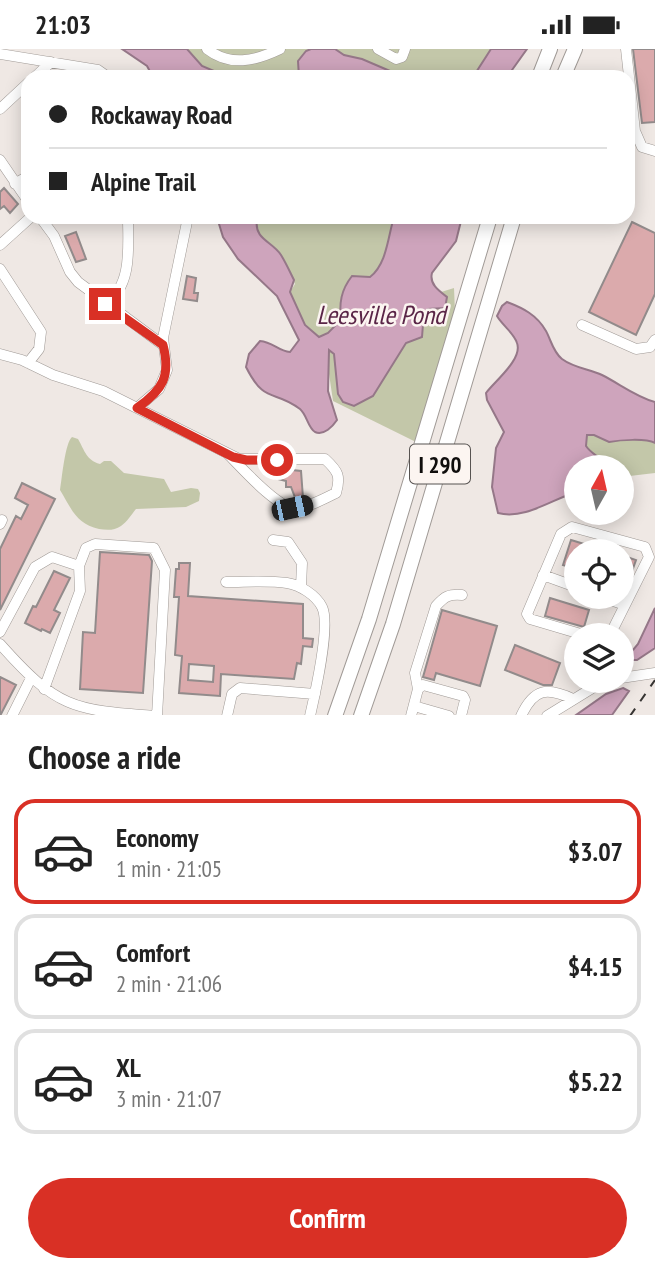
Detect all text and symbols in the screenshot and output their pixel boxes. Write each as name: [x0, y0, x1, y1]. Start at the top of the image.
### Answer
text: 21:03: [35, 8, 91, 41]
text: Rockaway Road: [91, 98, 232, 131]
text: Alpine Trail: [91, 165, 196, 198]
route end: [89, 288, 121, 320]
water label: Leesville Pond: [317, 298, 449, 331]
route start: [261, 444, 293, 476]
road number: I 290: [410, 445, 470, 483]
north arrow: [564, 455, 634, 525]
map controls: [564, 455, 634, 693]
car: [270, 493, 315, 523]
button: locate: [564, 539, 634, 609]
button: layers: [564, 623, 634, 693]
text: Choose a ride: [28, 736, 181, 778]
icon: car: [32, 820, 95, 883]
text: Economy: [116, 821, 198, 854]
text: $3.07: [568, 835, 623, 868]
text: 1 min · 21:05: [116, 854, 222, 883]
icon: car: [32, 935, 95, 998]
text: Comfort: [116, 936, 190, 969]
text: $4.15: [568, 950, 623, 983]
text: 2 min · 21:06: [116, 969, 222, 998]
icon: car: [32, 1050, 95, 1113]
text: XL: [116, 1051, 141, 1084]
text: $5.22: [568, 1065, 623, 1098]
text: 3 min · 21:07: [116, 1084, 222, 1113]
button: Confirm: [28, 1178, 627, 1258]

